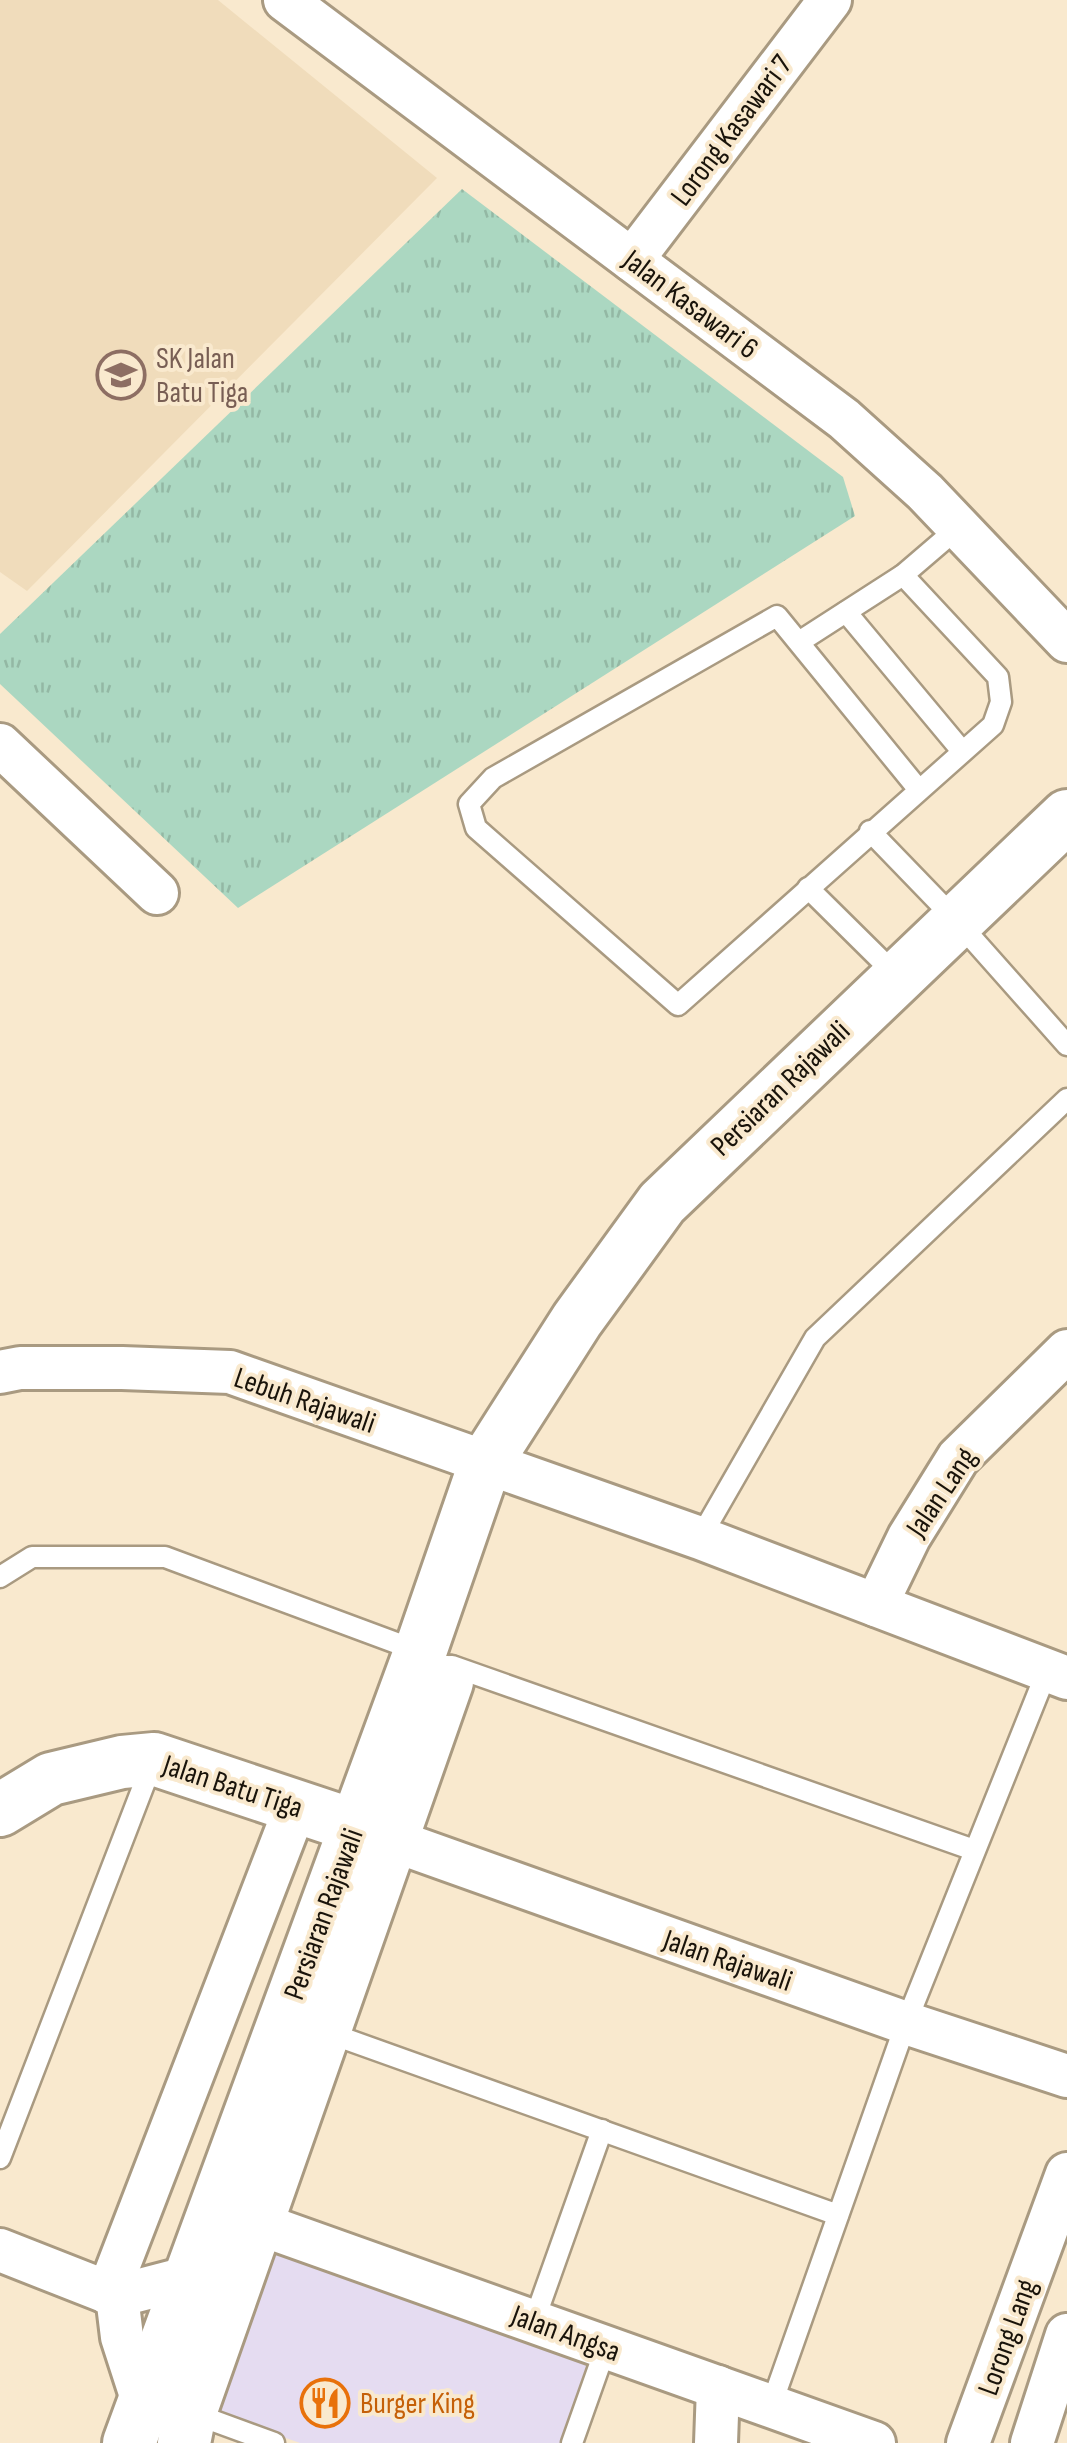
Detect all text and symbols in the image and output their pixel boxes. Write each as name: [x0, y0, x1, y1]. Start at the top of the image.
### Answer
street label: Lorong Kasawari 7: [663, 48, 800, 213]
street label: Jalan Kasawari 6: [615, 242, 765, 367]
place label: SK Jalan Batu Tiga: [156, 341, 248, 411]
school or university icon: SK Jalan Batu Tiga: [95, 349, 147, 401]
street label: Persiaran Rajawali: [704, 1013, 858, 1164]
street label: Lebuh Rajawali: [229, 1360, 380, 1442]
street label: Jalan Lang: [898, 1441, 985, 1545]
street label: Jalan Batu Tiga: [157, 1747, 307, 1826]
street label: Persiaran Rajawali: [276, 1824, 372, 2005]
street label: Jalan Rajawali: [658, 1922, 797, 2000]
street label: Lorong Lang: [970, 2274, 1046, 2400]
street label: Jalan Angsa: [506, 2297, 625, 2370]
restaurant icon: Burger King: [299, 2377, 351, 2429]
place label: Burger King: [360, 2386, 475, 2422]

